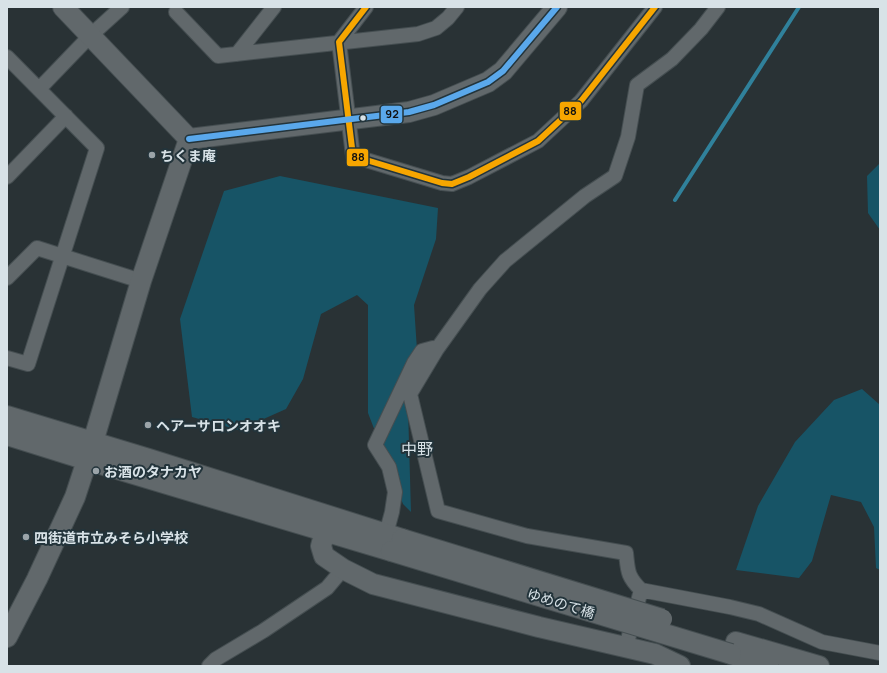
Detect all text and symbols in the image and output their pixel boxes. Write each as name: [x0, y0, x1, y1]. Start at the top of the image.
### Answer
line badge: 88: [559, 101, 582, 121]
text: 88: [563, 103, 577, 118]
line badge: 92: [380, 105, 403, 124]
text: 92: [385, 106, 399, 121]
unlabelled marker: [358, 113, 368, 123]
place label: ちくま庵: [160, 146, 216, 165]
line badge: 88: [346, 148, 369, 167]
text: 88: [351, 149, 365, 164]
marker: ちくま庵: [147, 150, 157, 160]
place label: ヘアーサロンオオキ: [156, 416, 281, 435]
marker: ヘアーサロンオオキ: [143, 420, 153, 430]
district label: 中野: [401, 438, 433, 460]
place label: お酒のタナカヤ: [104, 462, 202, 481]
marker: お酒のタナカヤ: [91, 466, 101, 476]
place label: 四街道市立みそら小学校: [34, 528, 188, 547]
marker: 四街道市立みそら小学校: [21, 532, 31, 542]
street label: ゆめのて橋: [525, 584, 597, 622]

